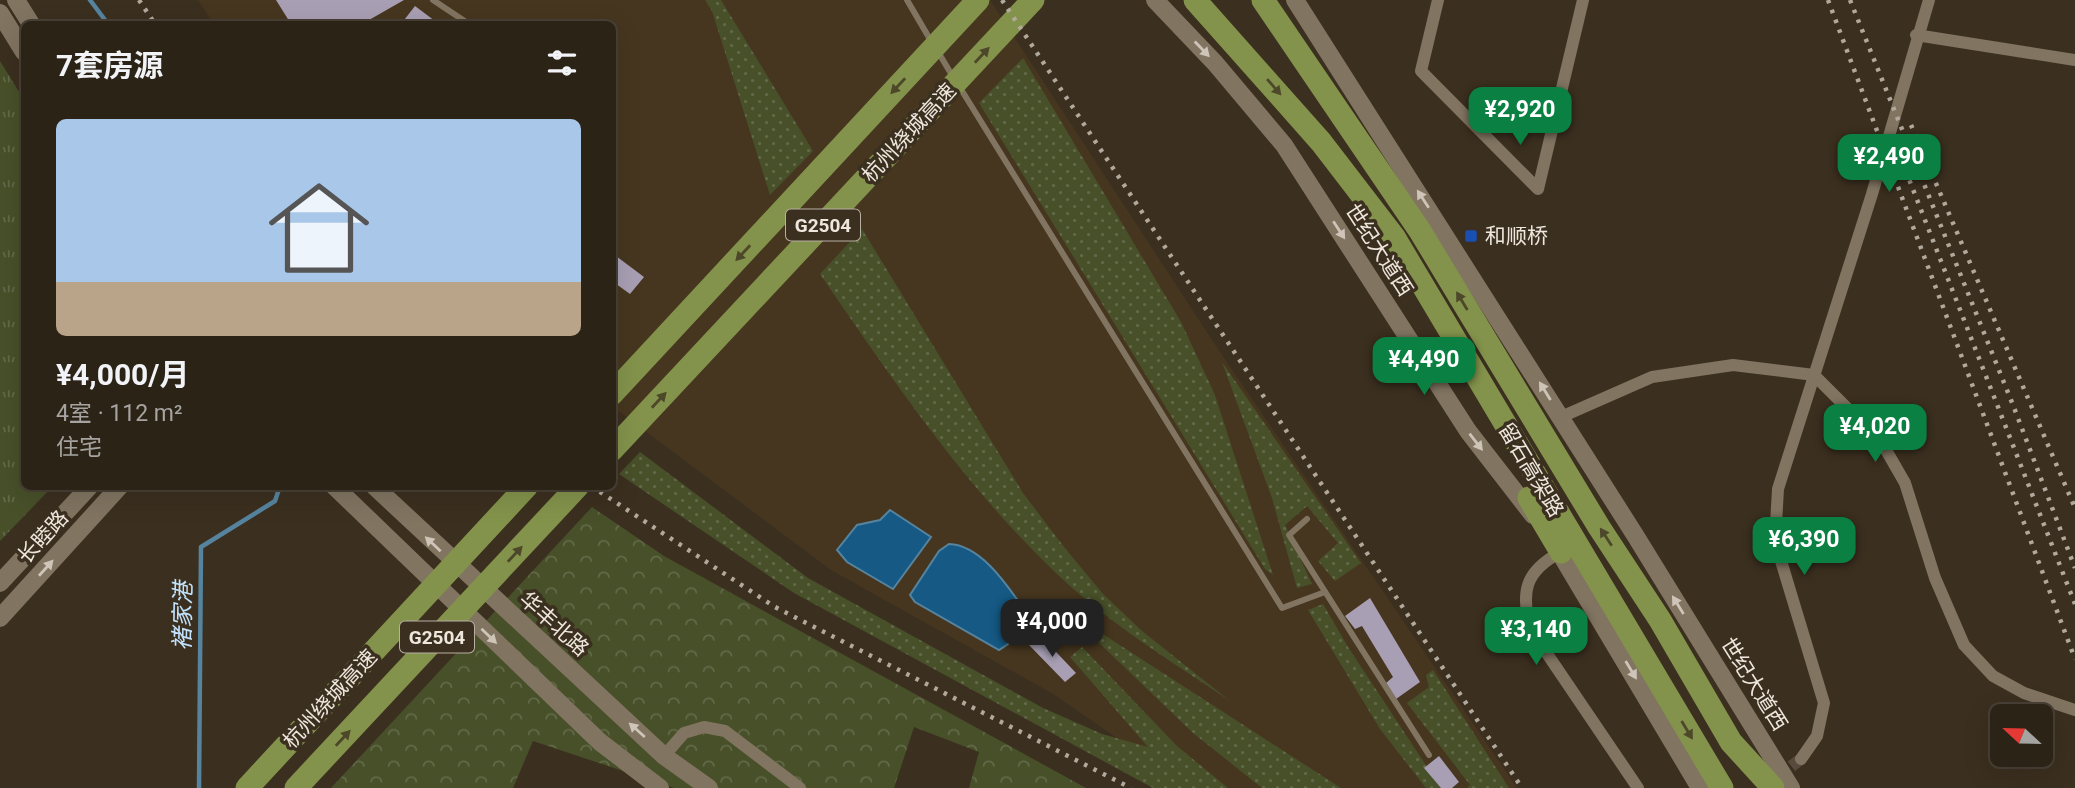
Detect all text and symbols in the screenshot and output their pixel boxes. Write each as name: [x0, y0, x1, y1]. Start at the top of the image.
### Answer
one-way arrow: [1194, 41, 1210, 58]
icon: filters: [543, 44, 581, 82]
one-way arrow: [974, 46, 990, 64]
text: 7套房源: [56, 48, 163, 83]
one-way arrow: [890, 77, 906, 95]
one-way arrow: [1266, 78, 1282, 96]
street label: 杭州绕城高速: [857, 79, 961, 187]
pin: ¥2,920: [1463, 88, 1577, 147]
text: ¥2,920: [1485, 96, 1555, 123]
pin: ¥2,490: [1832, 134, 1946, 194]
text: ¥2,490: [1854, 143, 1924, 170]
icon: home: [256, 165, 382, 291]
one-way arrow: [1416, 190, 1430, 208]
street label: 世纪大道西: [1340, 199, 1418, 301]
road number: G2504: [786, 210, 860, 241]
one-way arrow: [1332, 221, 1345, 240]
place label: 和顺桥: [1485, 224, 1548, 248]
marker: 和顺桥: [1463, 228, 1479, 244]
one-way arrow: [736, 244, 752, 261]
one-way arrow: [1456, 292, 1469, 311]
pin: ¥4,490: [1367, 338, 1481, 397]
text: ¥4,490: [1389, 346, 1459, 373]
text: ¥4,000/月: [56, 357, 189, 392]
one-way arrow: [1538, 382, 1551, 401]
one-way arrow: [651, 392, 667, 409]
text: 4室 · 112 m²: [56, 400, 182, 427]
pin: ¥4,020: [1818, 405, 1932, 464]
text: ¥4,020: [1840, 413, 1910, 440]
street label: 留石高架路: [1494, 419, 1568, 521]
one-way arrow: [1469, 432, 1484, 450]
text: 住宅: [56, 434, 102, 461]
street label: 长睦路: [13, 506, 73, 568]
pin: ¥6,390: [1747, 518, 1861, 577]
text: ¥6,390: [1769, 526, 1839, 553]
one-way arrow: [1600, 528, 1613, 547]
one-way arrow: [425, 536, 442, 552]
one-way arrow: [506, 546, 522, 563]
one-way arrow: [38, 559, 54, 577]
water label: 褚家港: [169, 578, 197, 651]
street label: 华丰北路: [515, 587, 593, 661]
one-way arrow: [1672, 595, 1685, 614]
pin: ¥4,000: [995, 600, 1109, 659]
text: ¥4,000: [1017, 608, 1087, 635]
pin: ¥3,140: [1479, 608, 1593, 667]
text: ¥3,140: [1501, 616, 1571, 643]
road number: G2504: [400, 622, 474, 652]
one-way arrow: [480, 627, 497, 643]
street label: 世纪大道西: [1716, 633, 1792, 735]
street label: 杭州绕城高速: [278, 645, 382, 753]
one-way arrow: [1625, 661, 1637, 680]
north arrow: [1990, 704, 2053, 766]
map controls: [1990, 704, 2053, 767]
one-way arrow: [1681, 721, 1694, 740]
one-way arrow: [628, 722, 646, 738]
one-way arrow: [334, 730, 350, 747]

